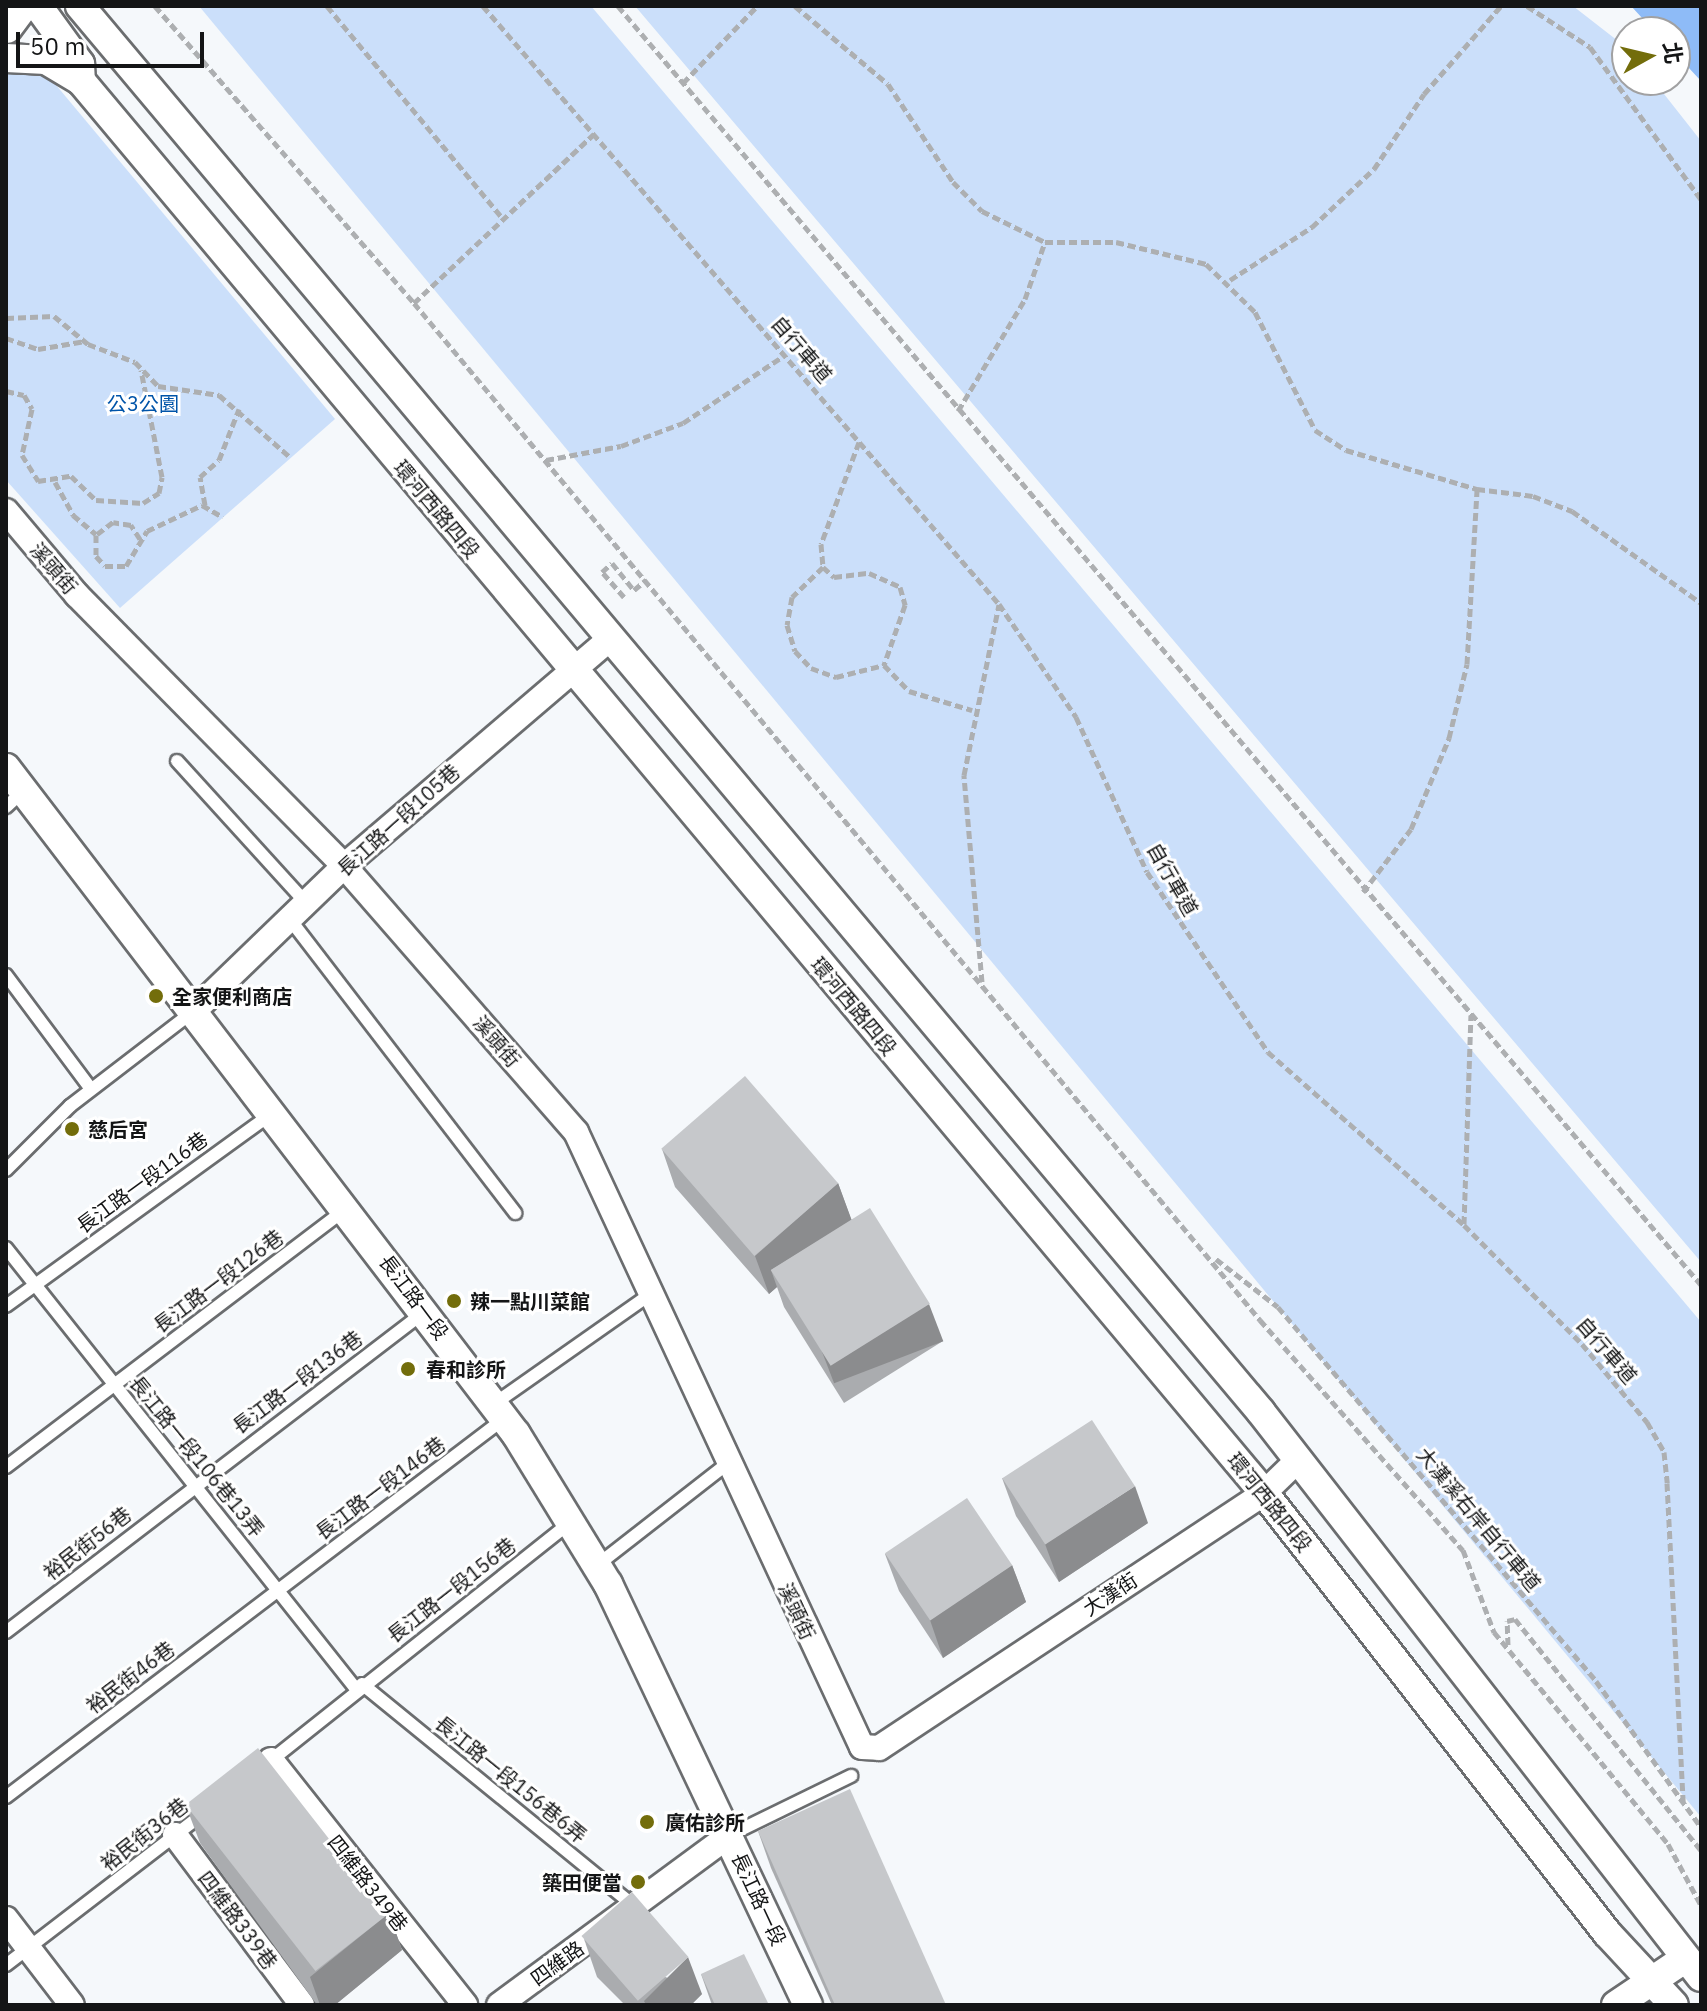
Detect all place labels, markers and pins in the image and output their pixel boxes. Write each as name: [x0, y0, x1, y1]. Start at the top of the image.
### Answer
place label: 全家便利商店: [172, 984, 292, 1008]
marker: 全家便利商店: [147, 987, 165, 1005]
place label: 慈后宮: [88, 1117, 148, 1141]
marker: 慈后宮: [63, 1120, 81, 1138]
place label: 辣一點川菜館: [470, 1289, 590, 1313]
marker: 辣一點川菜館: [445, 1292, 463, 1310]
place label: 春和診所: [426, 1357, 506, 1381]
marker: 春和診所: [397, 1358, 419, 1380]
place label: 廣佑診所: [665, 1810, 745, 1834]
marker: 廣佑診所: [636, 1811, 658, 1833]
place label: 築田便當: [542, 1870, 622, 1894]
marker: 築田便當: [629, 1873, 647, 1891]

